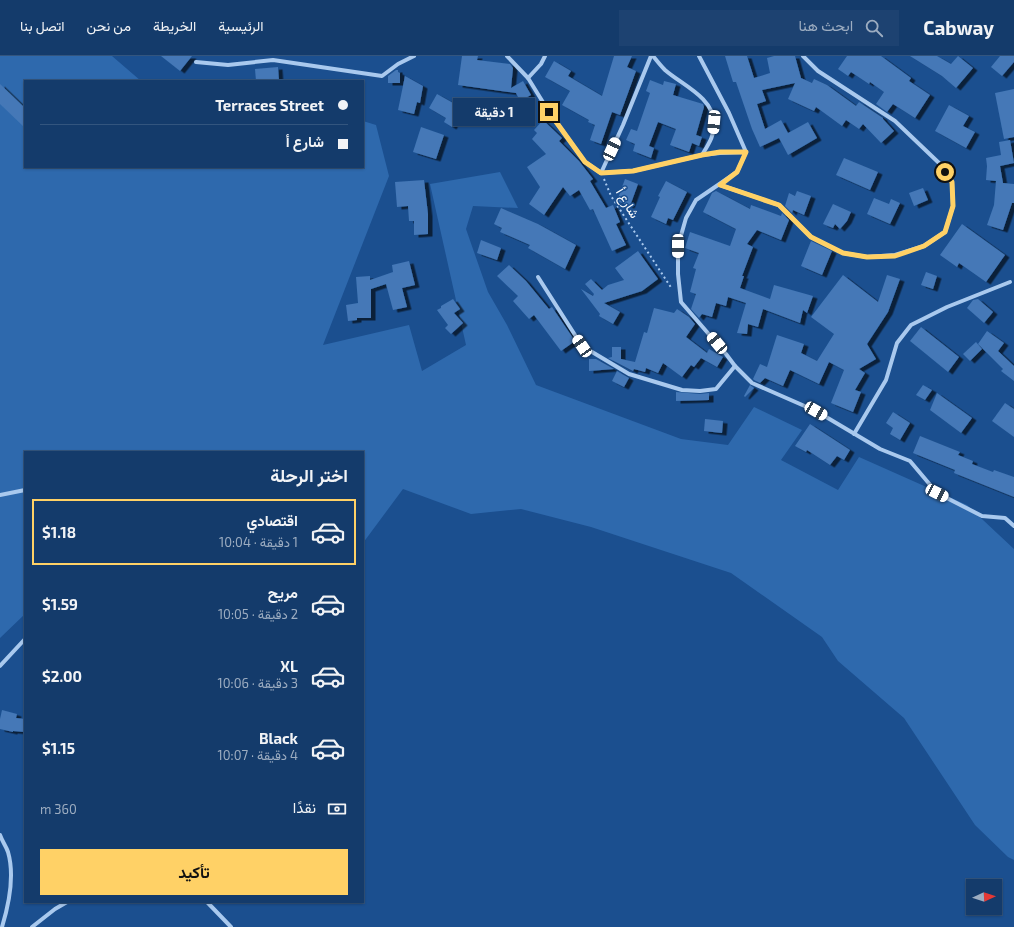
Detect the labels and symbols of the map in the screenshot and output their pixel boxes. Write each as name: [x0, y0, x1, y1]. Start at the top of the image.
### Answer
callout: 1 دقيقة: [453, 98, 535, 126]
route end: [540, 103, 558, 121]
car: [707, 110, 721, 134]
car: [601, 136, 623, 162]
route start: [936, 163, 954, 181]
street label: شارع أ: [611, 185, 643, 222]
car: [672, 234, 684, 258]
car: [705, 330, 729, 356]
car: [570, 333, 594, 359]
car: [803, 400, 829, 422]
car: [924, 482, 950, 504]
north arrow: [966, 879, 1002, 915]

